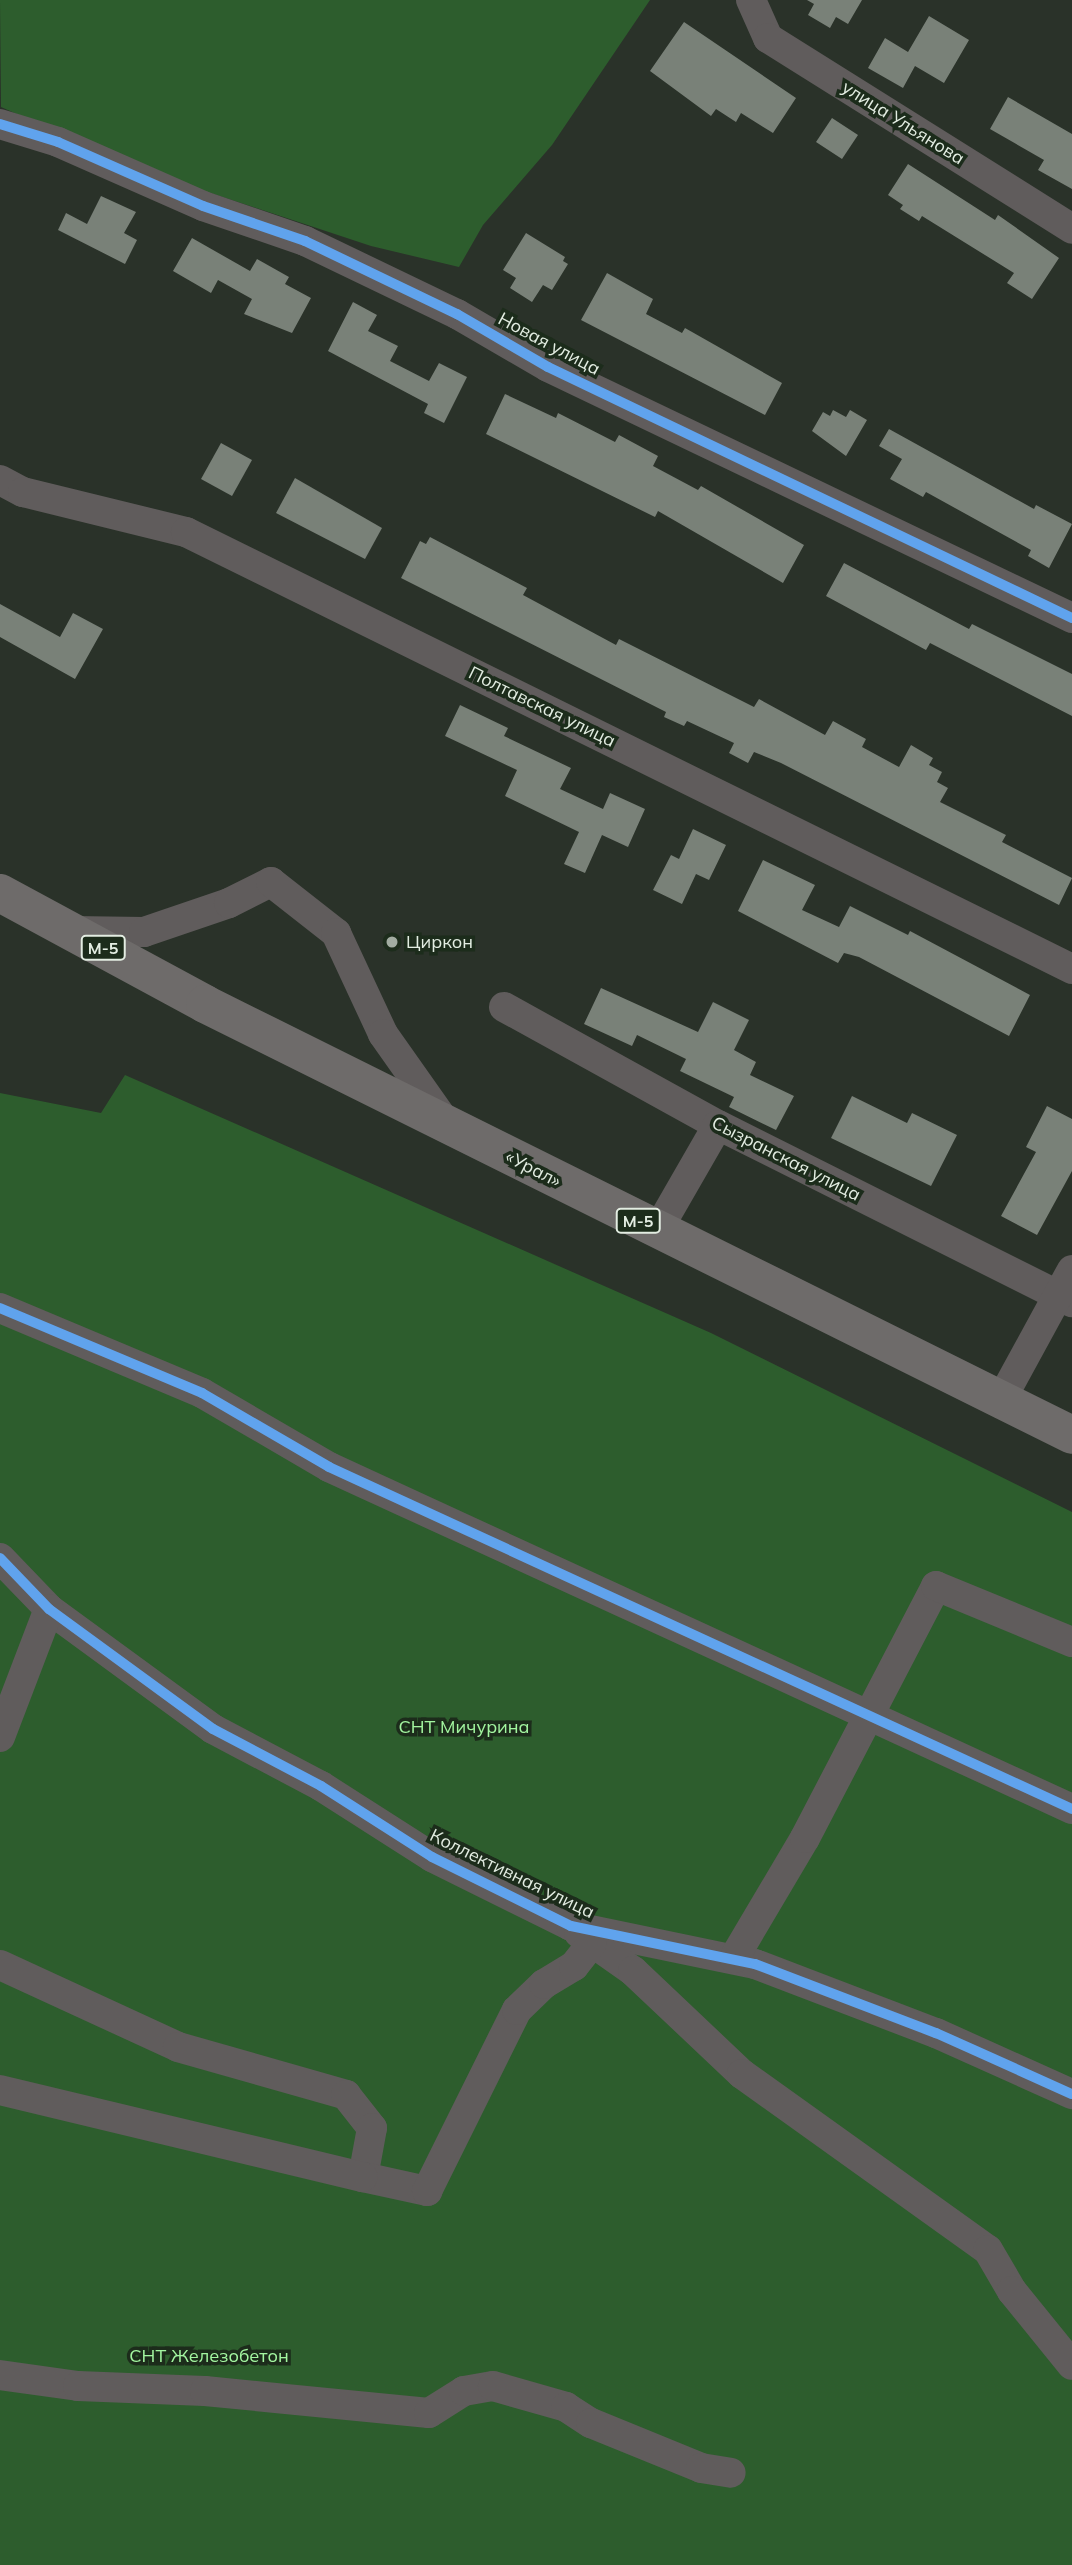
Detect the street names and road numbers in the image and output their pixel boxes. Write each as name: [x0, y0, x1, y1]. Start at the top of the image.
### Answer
street label: улица Ульянова: [838, 77, 968, 169]
street label: Новая улица: [494, 308, 604, 380]
street label: Полтавская улица: [465, 662, 619, 752]
road number: М-5: [80, 936, 126, 960]
street label: Сызранская улица: [708, 1112, 864, 1206]
street label: «Урал»: [502, 1146, 564, 1192]
road number: М-5: [615, 1208, 661, 1233]
street label: Коллективная улица: [426, 1825, 598, 1923]

